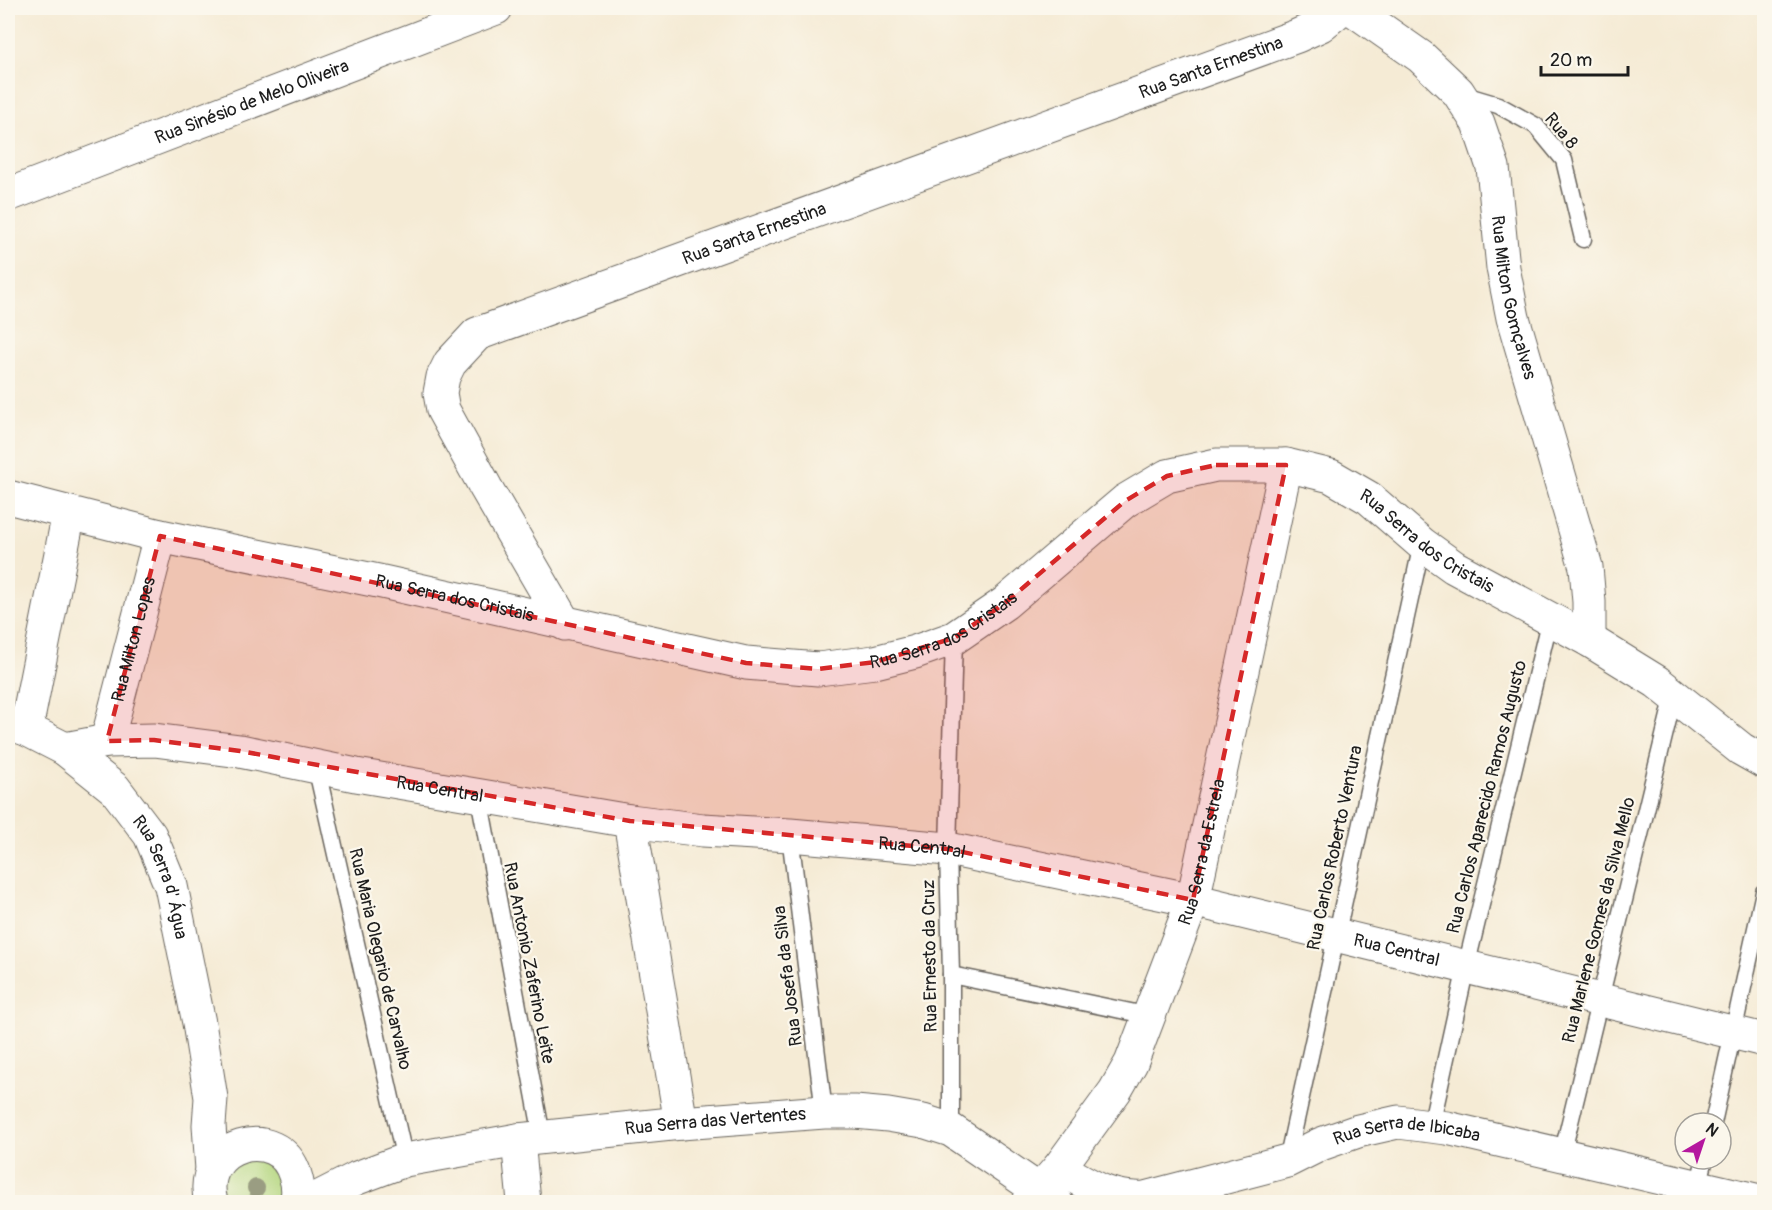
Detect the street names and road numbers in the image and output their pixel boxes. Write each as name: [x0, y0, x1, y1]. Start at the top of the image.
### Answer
street label: Rua Santa Ernestina: [1136, 31, 1286, 104]
street label: Rua Sinésio de Melo Oliveira: [151, 54, 352, 149]
street label: Rua 8: [1539, 108, 1583, 154]
street label: Rua Santa Ernestina: [679, 197, 829, 270]
street label: Rua Milton Gomçalves: [1486, 214, 1542, 382]
street label: Rua Serra dos Cristais: [1356, 484, 1498, 598]
street label: Rua Serra dos Cristais: [373, 569, 536, 627]
street label: Rua Milton Lopes: [106, 574, 161, 704]
street label: Rua Serra dos Cristais: [868, 586, 1022, 674]
street label: Rua Carlos Aparecido Ramos Augusto: [1442, 658, 1532, 936]
street label: Rua Carlos Roberto Ventura: [1302, 743, 1368, 953]
street label: Rua Central: [395, 770, 485, 808]
street label: Rua Serra da Estrela: [1173, 777, 1230, 928]
street label: Rua Marlene Gomes da Silva Mello: [1557, 794, 1641, 1045]
street label: Rua Serra d' Água: [127, 810, 193, 941]
street label: Rua Central: [877, 831, 968, 864]
street label: Rua Maria Olegario de Carvalho: [343, 846, 417, 1072]
street label: Rua Antonio Zaferino Leite: [498, 860, 560, 1066]
street label: Rua Ernesto da Cruz: [917, 880, 943, 1032]
street label: Rua Josefa da Silva: [768, 904, 808, 1048]
street label: Rua Central: [1351, 928, 1442, 972]
street label: Rua Serra das Vertentes: [624, 1102, 807, 1140]
street label: Rua Serra de Ibicaba: [1330, 1110, 1483, 1150]

